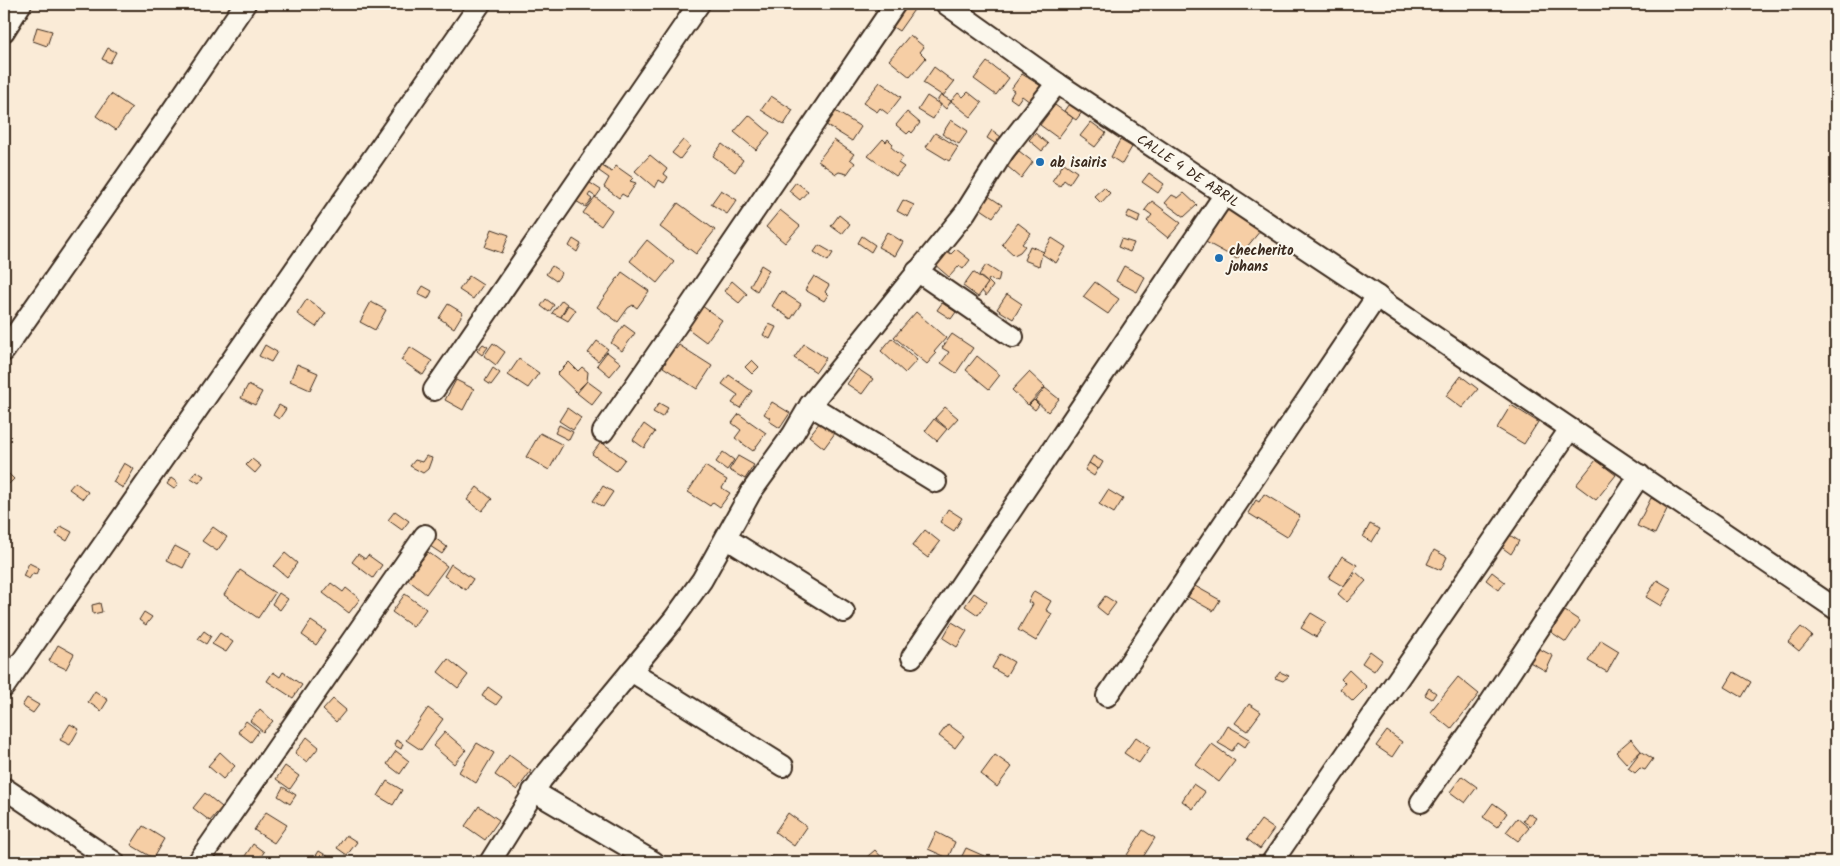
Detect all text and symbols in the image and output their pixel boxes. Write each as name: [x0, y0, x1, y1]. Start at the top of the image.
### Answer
street label: CALLE 4 DE ABRIL: [1132, 129, 1244, 214]
place label: ab isairis: [1050, 152, 1107, 174]
marker: ab isairis: [1034, 156, 1046, 168]
place label: checherito johans: [1225, 240, 1294, 278]
marker: checherito johans: [1213, 252, 1225, 264]

